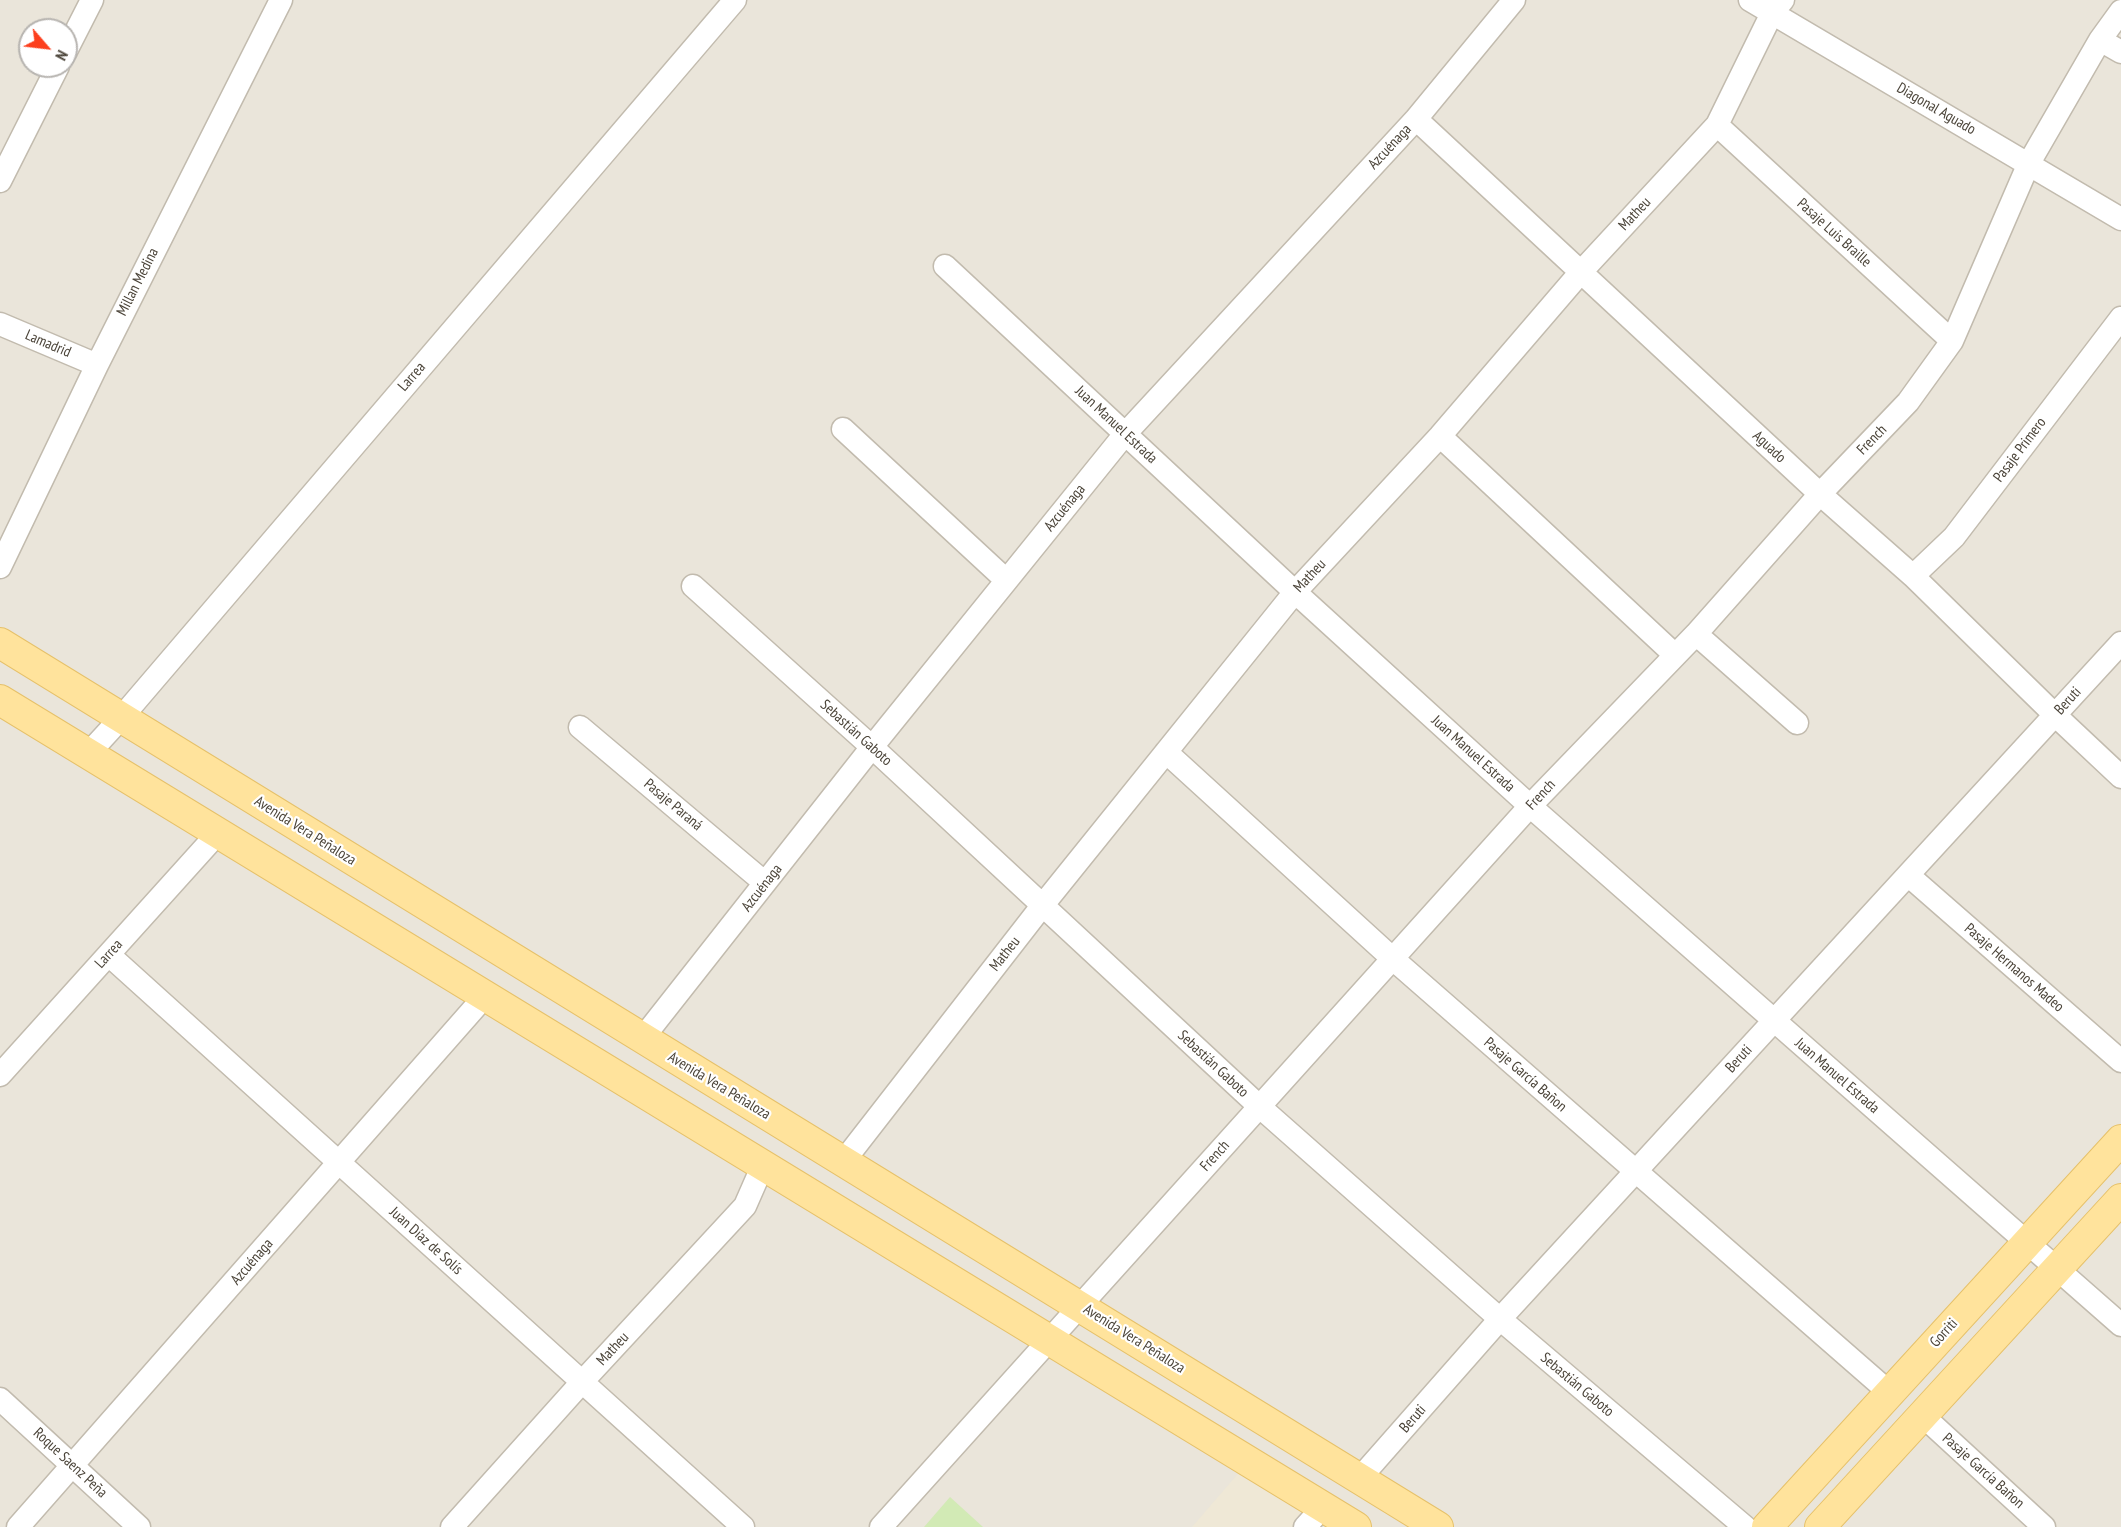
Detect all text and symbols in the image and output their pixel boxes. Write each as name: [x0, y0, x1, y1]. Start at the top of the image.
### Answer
north arrow: [18, 18, 78, 78]
text: N: [51, 47, 73, 64]
street label: Diagonal Aguado: [1893, 79, 1979, 139]
street label: Azcuénaga: [1365, 121, 1415, 173]
street label: Matheu: [1615, 194, 1655, 234]
street label: Pasaje Luis Braille: [1793, 195, 1875, 271]
street label: Millan Medina: [113, 245, 163, 319]
street label: Lamadrid: [22, 326, 74, 362]
street label: Larrea: [395, 359, 429, 395]
street label: Juan Manuel Estrada: [1071, 382, 1161, 468]
street label: Pasaje Primero: [1990, 414, 2050, 486]
street label: French: [1853, 421, 1891, 459]
street label: Aguado: [1749, 427, 1789, 467]
street label: Azcuénaga: [1041, 481, 1089, 535]
street label: Matheu: [1290, 556, 1330, 596]
street label: Beruti: [2051, 683, 2085, 719]
street label: Sebastián Gaboto: [816, 696, 896, 770]
street label: Juan Manuel Estrada: [1428, 712, 1518, 796]
street label: Pasaje Paraná: [640, 775, 706, 835]
street label: French: [1522, 776, 1560, 814]
street label: Avenida Vera Peñaloza: [251, 793, 359, 869]
street label: Azcuénaga: [738, 861, 786, 915]
street label: Pasaje Hermanos Madeo: [1961, 920, 2067, 1016]
street label: Matheu: [986, 933, 1024, 975]
street label: Larrea: [91, 936, 127, 972]
street label: Sebastián Gaboto: [1174, 1027, 1252, 1101]
street label: Pasaje García Bañon: [1480, 1034, 1570, 1116]
street label: Juan Manuel Estrada: [1791, 1035, 1883, 1117]
street label: Beruti: [1722, 1041, 1756, 1077]
street label: Avenida Vera Peñaloza: [665, 1048, 773, 1124]
street label: French: [1197, 1137, 1233, 1175]
street label: Juan Díaz de Solís: [386, 1203, 466, 1279]
street label: Azcuénaga: [227, 1235, 277, 1289]
street label: Avenida Vera Peñaloza: [1080, 1301, 1188, 1377]
street label: Gorriti: [1926, 1315, 1962, 1351]
street label: Matheu: [593, 1329, 633, 1369]
street label: Sebastián Gaboto: [1537, 1349, 1617, 1421]
street label: Beruti: [1396, 1401, 1430, 1437]
street label: Roque Saenz Peña: [29, 1424, 111, 1502]
street label: Pasaje García Bañon: [1938, 1430, 2028, 1512]

